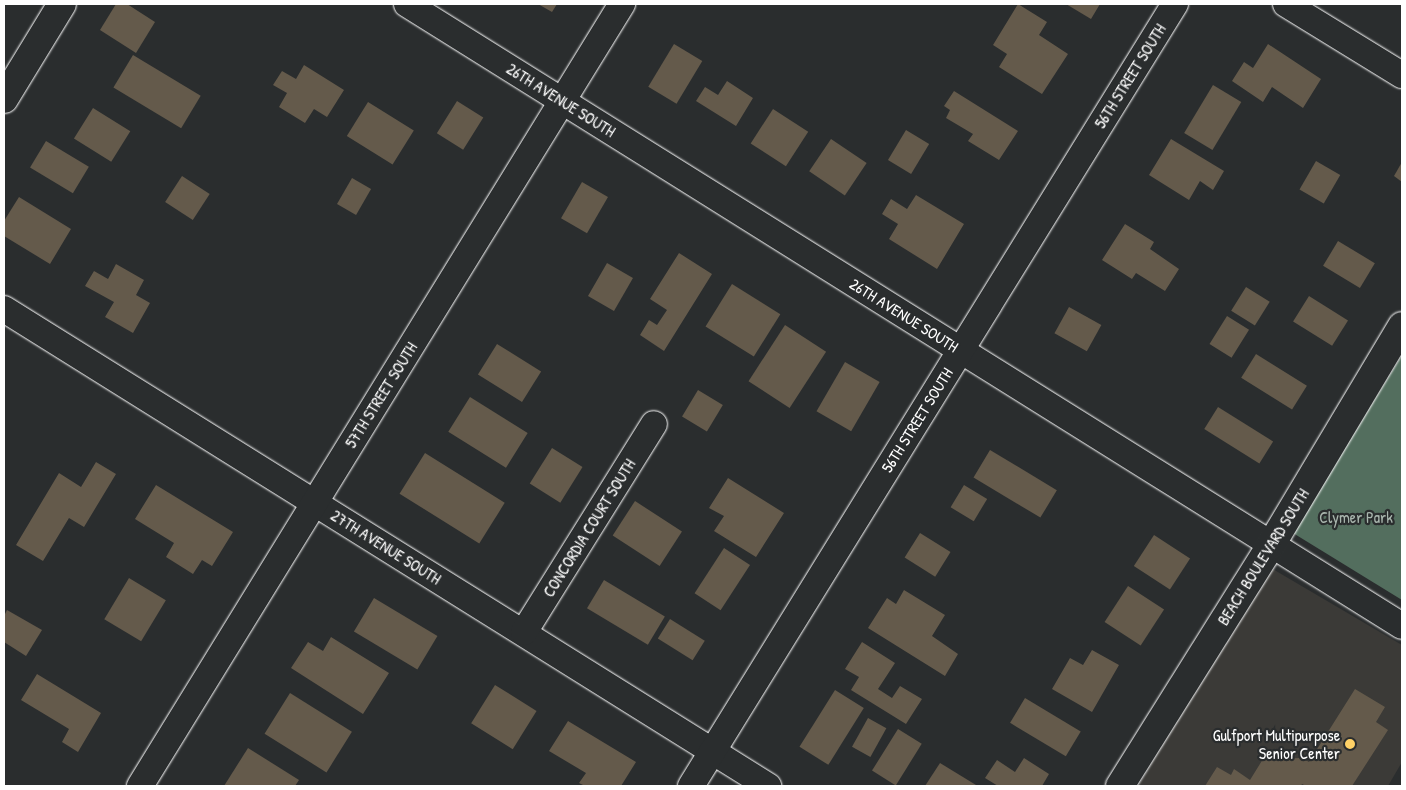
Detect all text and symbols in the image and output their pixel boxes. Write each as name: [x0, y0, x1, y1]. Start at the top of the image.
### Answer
street label: 56TH STREET SOUTH: [1090, 20, 1170, 132]
street label: 26TH AVENUE SOUTH: [503, 59, 619, 141]
street label: 26TH AVENUE SOUTH: [846, 274, 962, 356]
street label: 57TH STREET SOUTH: [341, 339, 421, 451]
street label: 56TH STREET SOUTH: [877, 364, 957, 476]
street label: CONCORDIA COURT SOUTH: [539, 456, 639, 600]
street label: BEACH BOULEVARD SOUTH: [1213, 485, 1313, 629]
street label: 27TH AVENUE SOUTH: [327, 505, 445, 589]
park label: Clymer Park: [1319, 507, 1393, 527]
place label: Gulfport Multipurpose Senior Center: [1213, 725, 1340, 763]
marker: Gulfport Multipurpose Senior Center: [1344, 738, 1356, 750]

